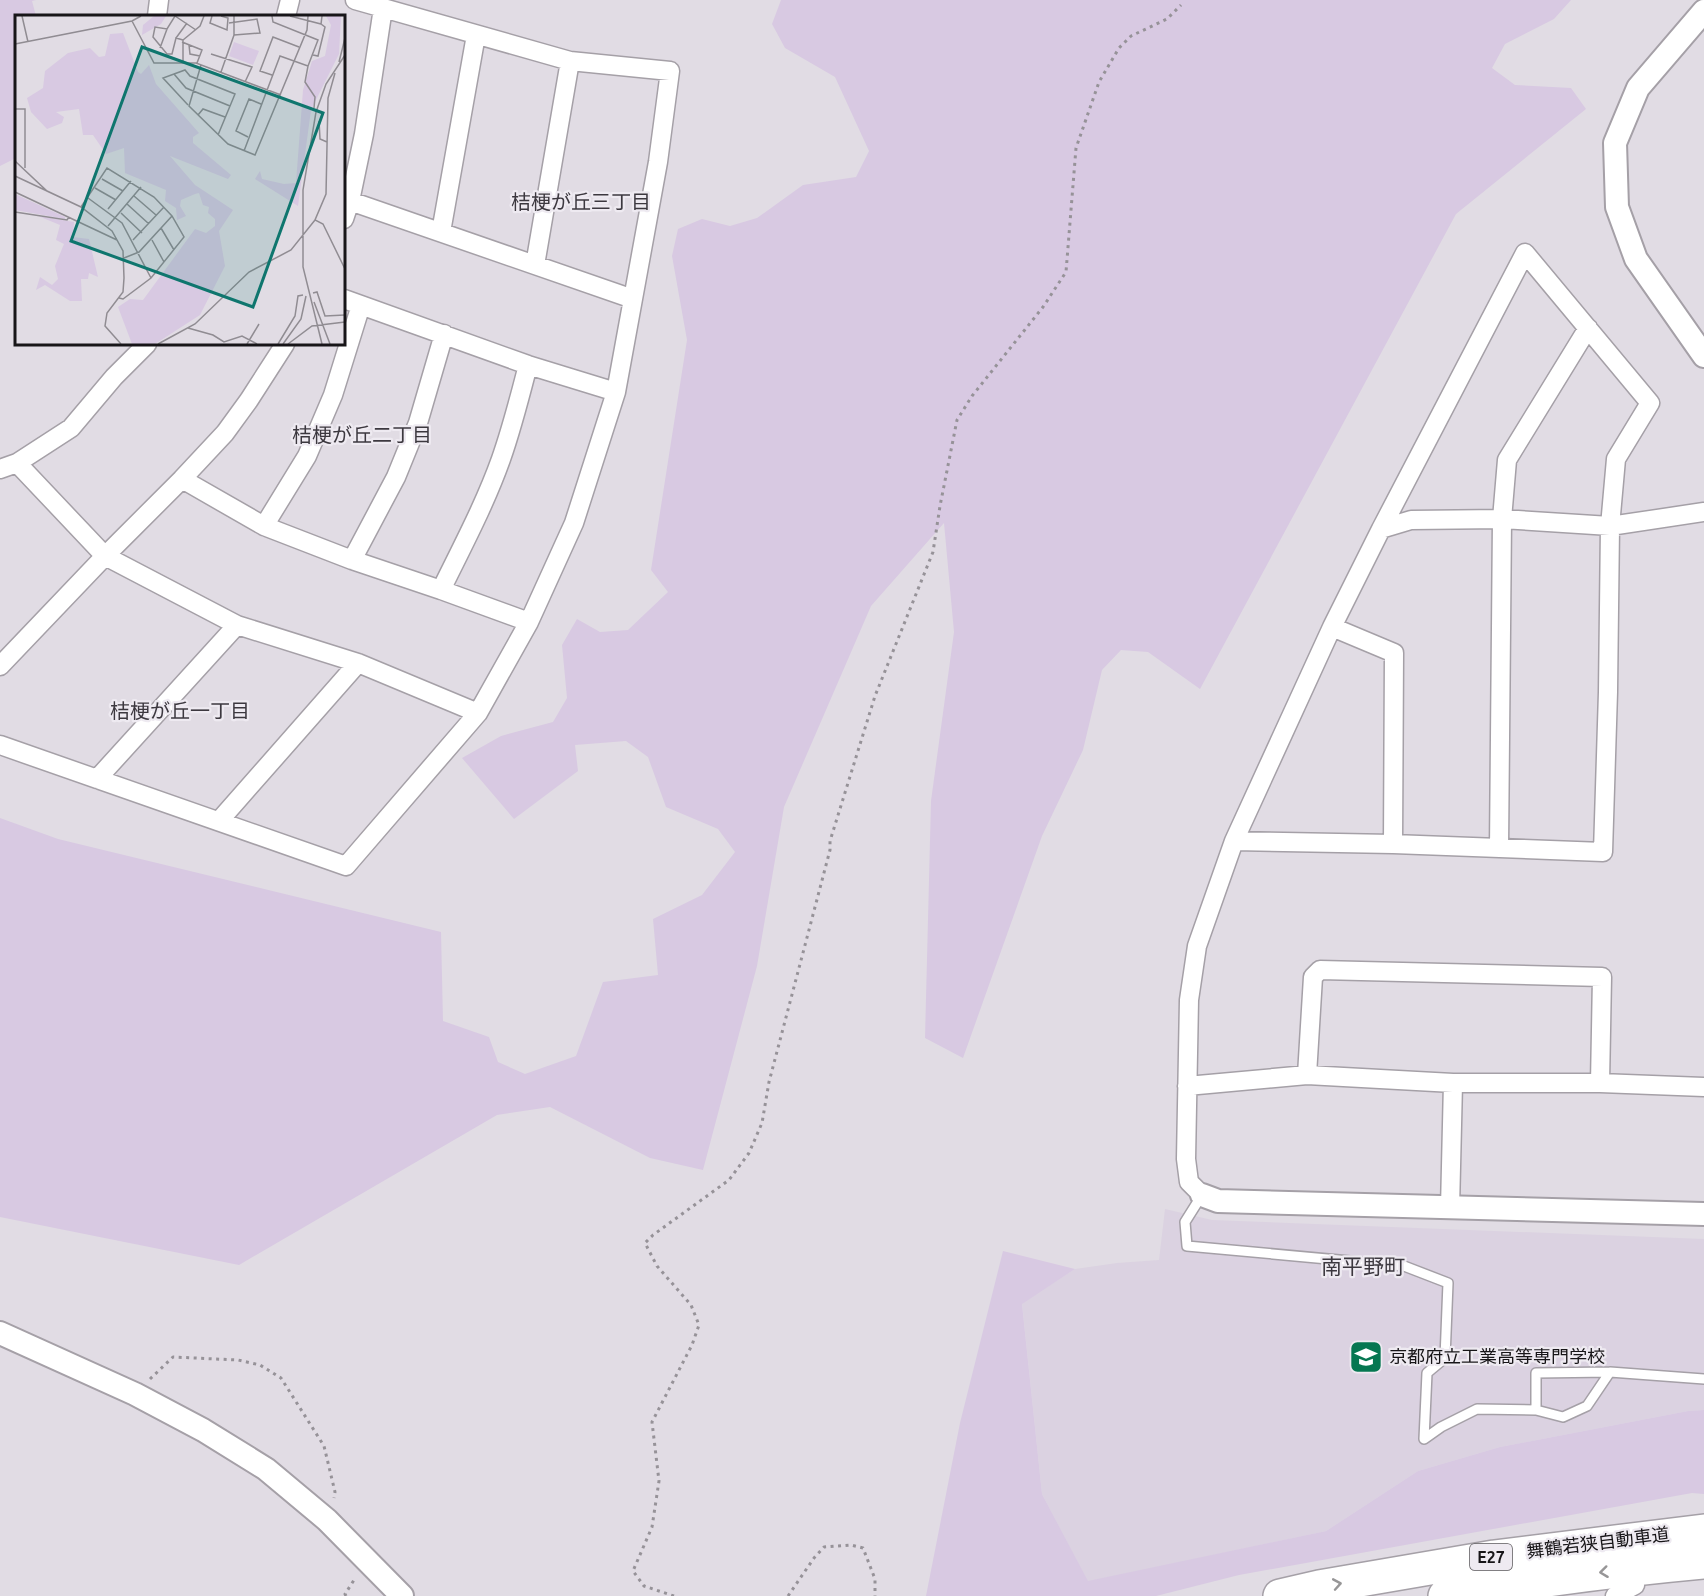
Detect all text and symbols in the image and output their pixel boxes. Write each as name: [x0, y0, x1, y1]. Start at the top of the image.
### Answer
inset map: [15, 15, 345, 345]
district label: 桔梗が丘三丁目: [511, 190, 651, 213]
district label: 桔梗が丘二丁目: [292, 423, 432, 446]
district label: 桔梗が丘一丁目: [110, 699, 250, 722]
district label: 南平野町: [1321, 1254, 1405, 1278]
school or university icon: 京都府立工業高等専門学校: [1348, 1339, 1384, 1375]
place label: 京都府立工業高等専門学校: [1389, 1346, 1605, 1366]
street label: 舞鶴若狭自動車道: [1525, 1523, 1671, 1561]
road number: E27: [1470, 1544, 1512, 1570]
one-way arrow: [1599, 1565, 1609, 1578]
one-way arrow: [1332, 1578, 1341, 1590]

